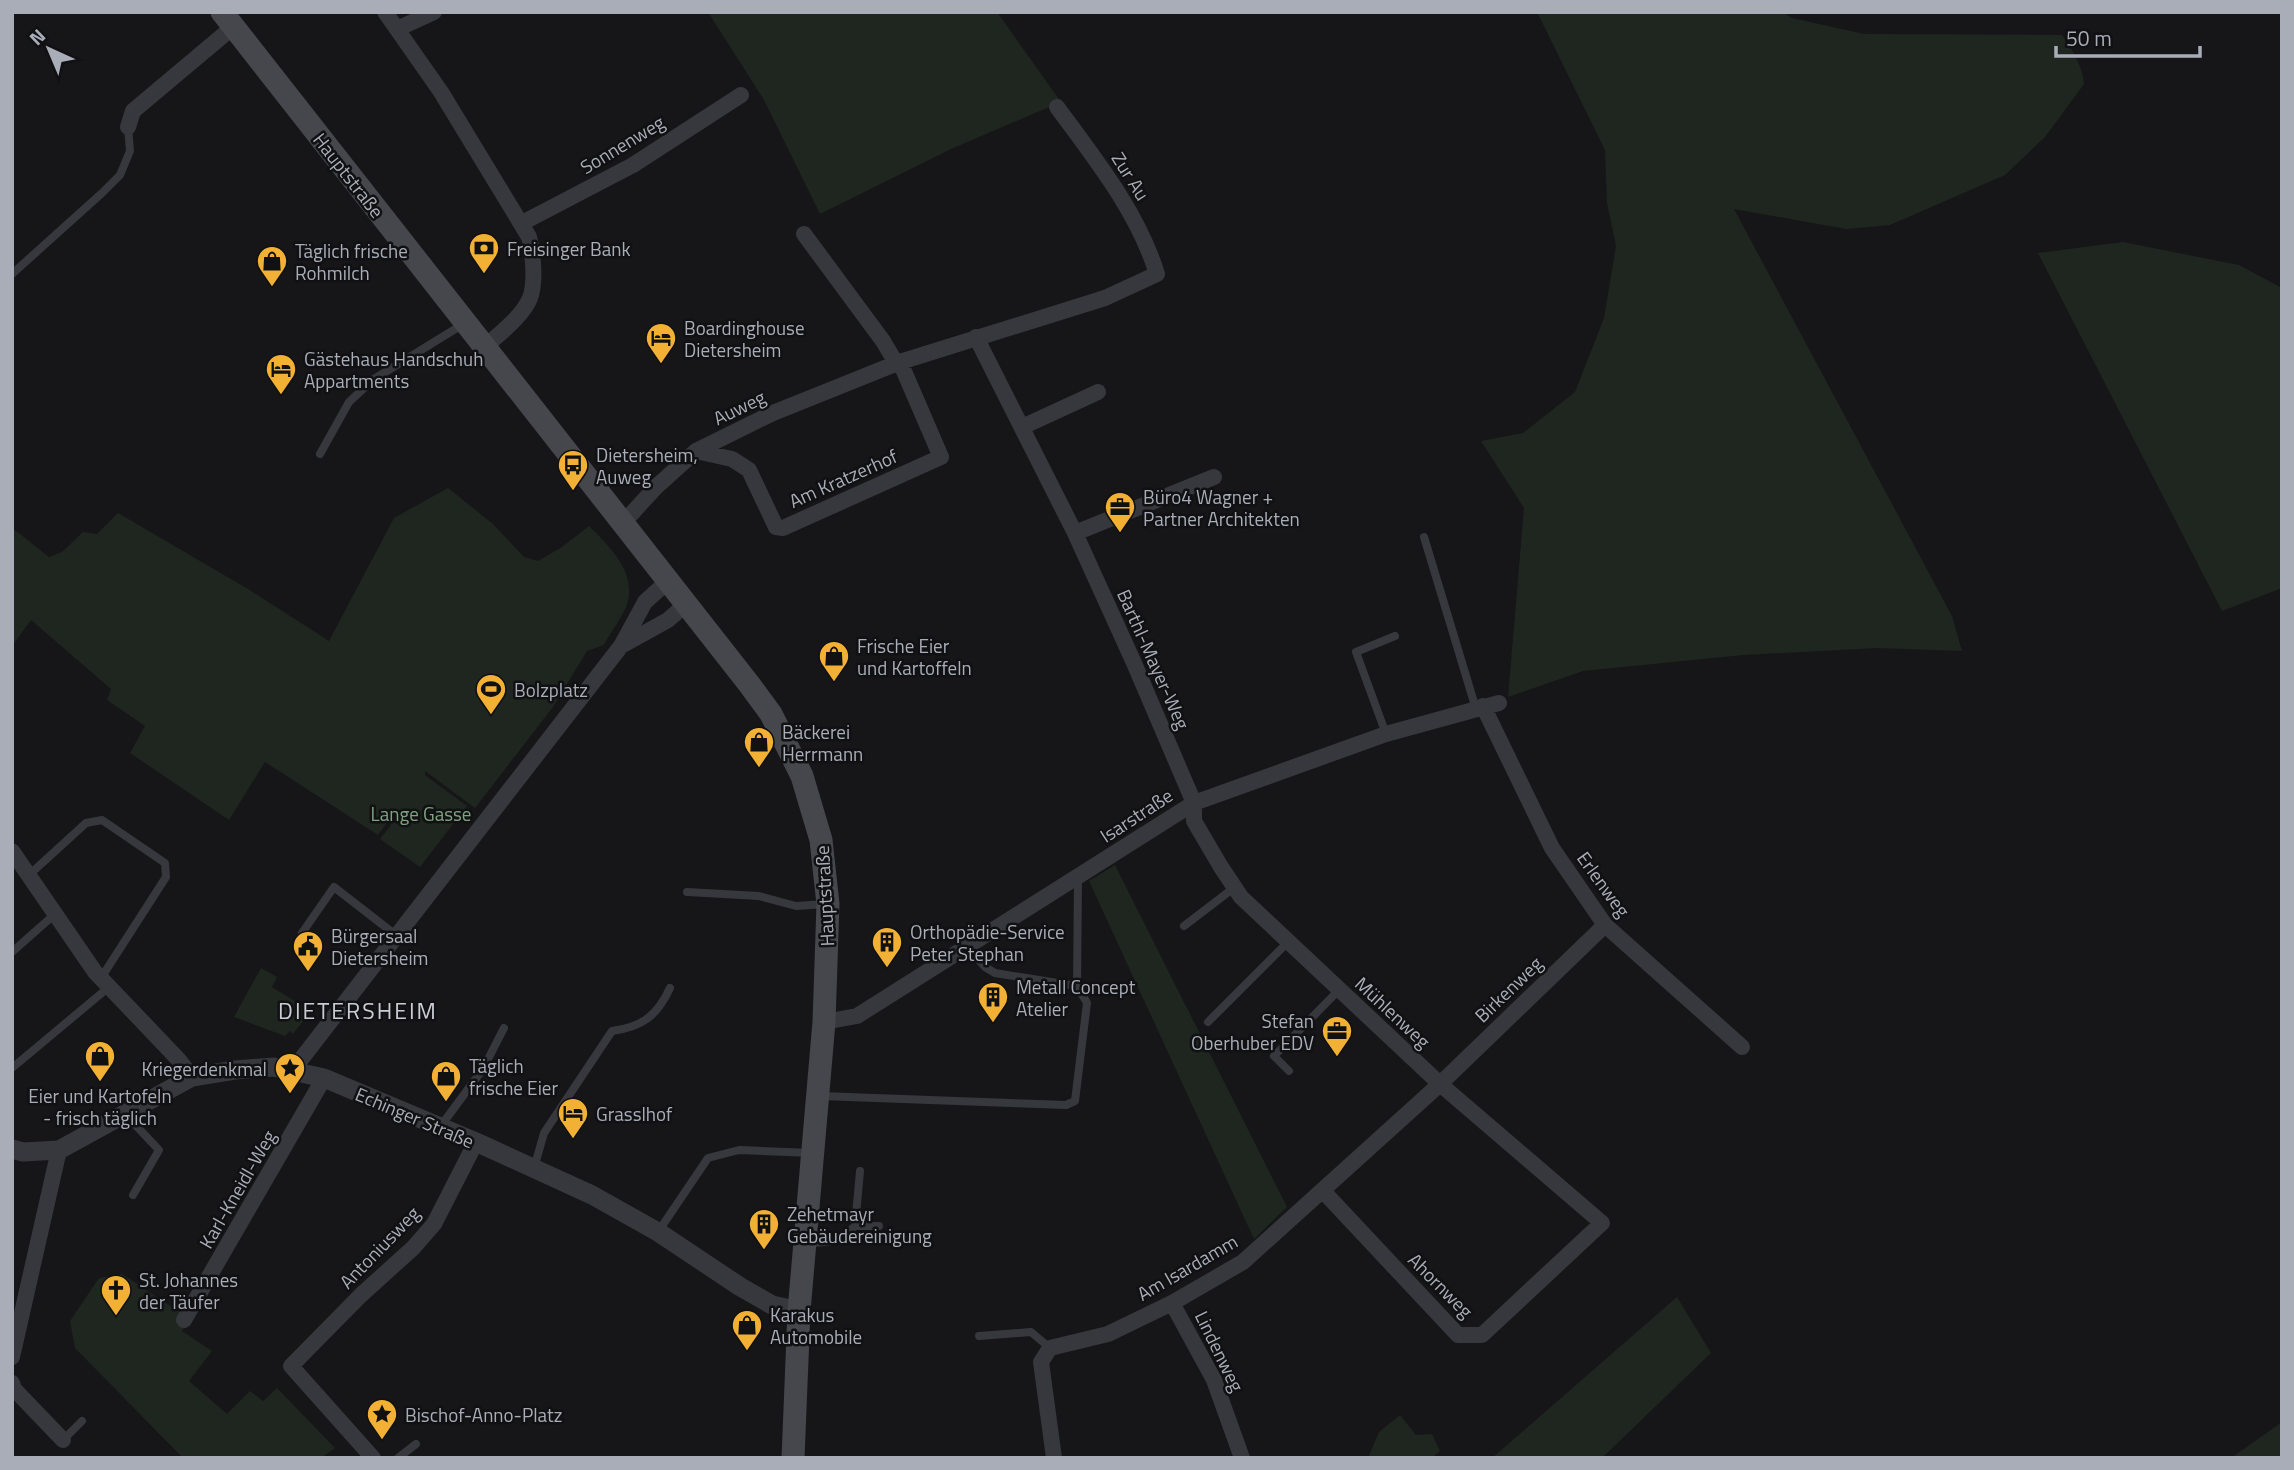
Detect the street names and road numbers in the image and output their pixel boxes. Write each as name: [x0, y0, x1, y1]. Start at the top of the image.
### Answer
street label: Sonnenweg: [574, 107, 670, 181]
street label: Hauptstraße: [306, 126, 392, 224]
street label: Zur Au: [1105, 146, 1157, 206]
street label: Auweg: [708, 382, 770, 432]
street label: Am Kratzerhof: [784, 441, 903, 515]
street label: Barthl-Mayer-Weg: [1110, 584, 1198, 734]
street label: Isarstraße: [1094, 781, 1178, 849]
street label: Hauptstraße: [807, 845, 841, 947]
street label: Erlenweg: [1570, 845, 1638, 923]
street label: Birkenweg: [1467, 949, 1549, 1029]
street label: Mühlenweg: [1349, 969, 1437, 1055]
street label: Echinger Straße: [351, 1079, 479, 1155]
street label: Karl-Kneidl-Weg: [191, 1124, 283, 1254]
street label: Antoniusweg: [332, 1199, 426, 1295]
street label: Am Isardamm: [1131, 1226, 1243, 1308]
street label: Ahornweg: [1402, 1246, 1480, 1324]
street label: Lindenweg: [1188, 1306, 1252, 1397]

